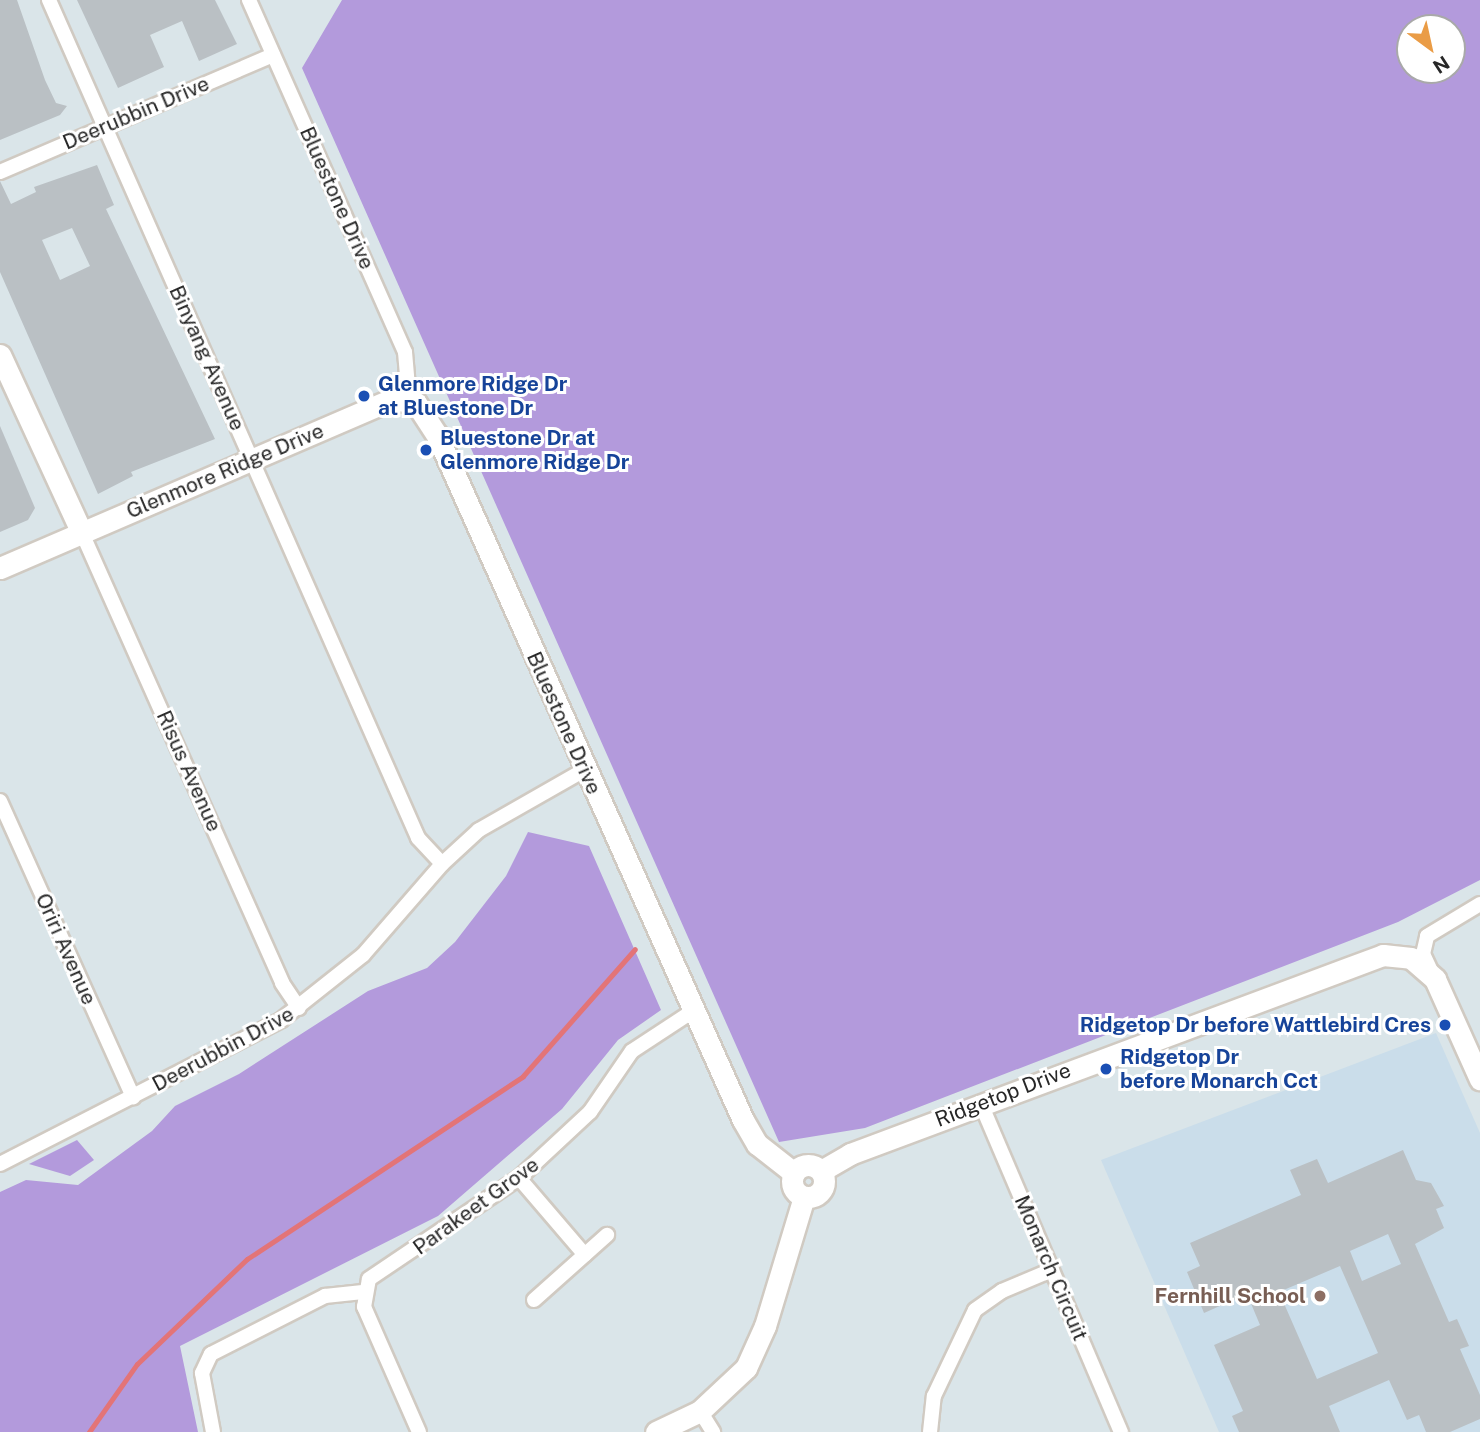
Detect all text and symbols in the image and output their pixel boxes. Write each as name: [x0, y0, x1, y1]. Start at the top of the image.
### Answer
north arrow: [1396, 14, 1466, 84]
text: N: [1429, 52, 1454, 78]
street label: Deerubbin Drive: [59, 71, 213, 155]
street label: Bluestone Drive: [294, 123, 380, 273]
street label: Binyang Avenue: [164, 282, 250, 434]
place label: Glenmore Ridge Dr at Bluestone Dr: [378, 371, 568, 421]
marker: Glenmore Ridge Dr at Bluestone Dr: [356, 388, 372, 404]
street label: Glenmore Ridge Drive: [122, 418, 328, 524]
place label: Bluestone Dr at Glenmore Ridge Dr: [440, 425, 630, 475]
marker: Bluestone Dr at Glenmore Ridge Dr: [418, 442, 434, 458]
street label: Bluestone Drive: [521, 648, 607, 798]
street label: Risus Avenue: [151, 707, 227, 835]
street label: Oriri Avenue: [30, 889, 102, 1009]
street label: Deerubbin Drive: [148, 1001, 298, 1097]
place label: Ridgetop Dr before Wattlebird Cres: [1079, 1012, 1431, 1038]
marker: Ridgetop Dr before Wattlebird Cres: [1437, 1017, 1453, 1033]
place label: Ridgetop Dr before Monarch Cct: [1120, 1044, 1318, 1094]
street label: Ridgetop Drive: [931, 1058, 1075, 1132]
marker: Ridgetop Dr before Monarch Cct: [1098, 1061, 1114, 1077]
street label: Parakeet Grove: [408, 1152, 544, 1260]
street label: Monarch Circuit: [1009, 1192, 1093, 1344]
place label: Fernhill School: [1155, 1283, 1306, 1309]
marker: Fernhill School: [1312, 1288, 1328, 1304]

